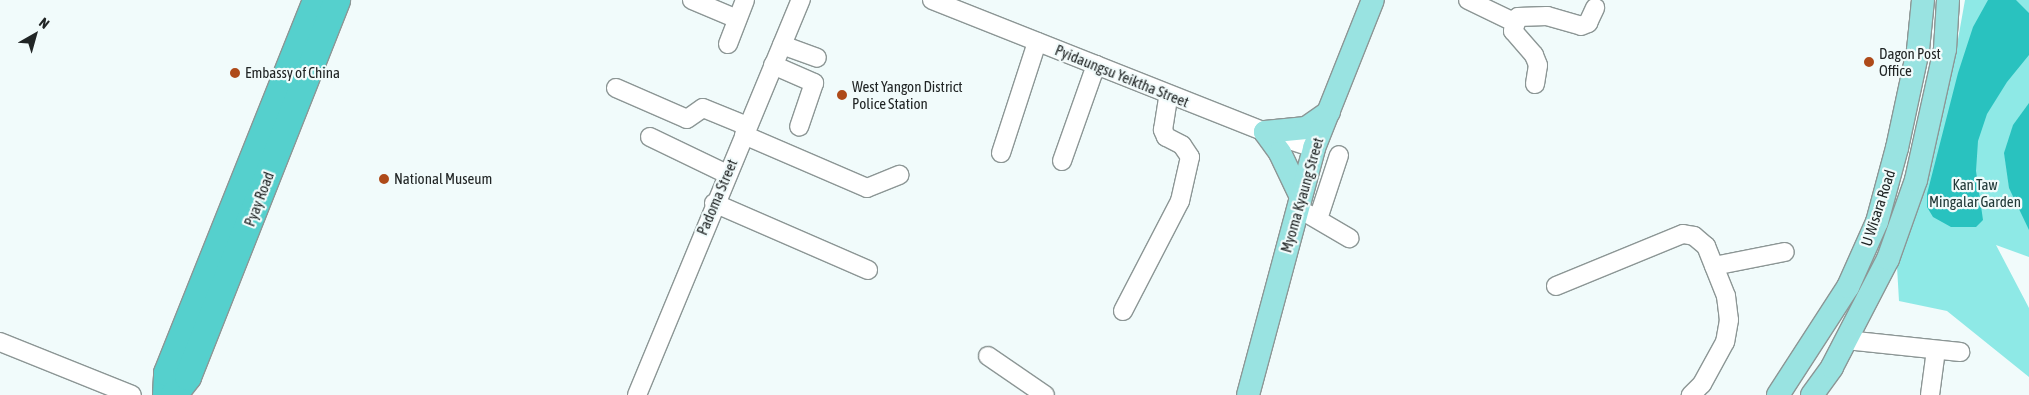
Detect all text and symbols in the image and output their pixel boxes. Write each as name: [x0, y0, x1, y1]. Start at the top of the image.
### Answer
north arrow: [10, 10, 60, 60]
text: N: [36, 14, 52, 32]
street label: Pyidaungsu Yeiktha Street: [1052, 41, 1192, 111]
place label: Dagon Post Office: [1879, 44, 1941, 79]
marker: Dagon Post Office: [1863, 56, 1875, 68]
place label: Embassy of China: [245, 64, 340, 82]
marker: Embassy of China: [229, 67, 241, 79]
place label: West Yangon District Police Station: [852, 77, 963, 112]
marker: West Yangon District Police Station: [836, 89, 848, 101]
street label: Myoma Kyaung Street: [1277, 135, 1327, 255]
street label: Padoma Street: [693, 156, 741, 238]
street label: U Wisara Road: [1857, 168, 1899, 248]
street label: Pyay Road: [240, 169, 278, 229]
place label: National Museum: [394, 170, 492, 188]
marker: National Museum: [378, 173, 390, 185]
park label: Kan Taw Mingalar Garden: [1929, 175, 2021, 210]

